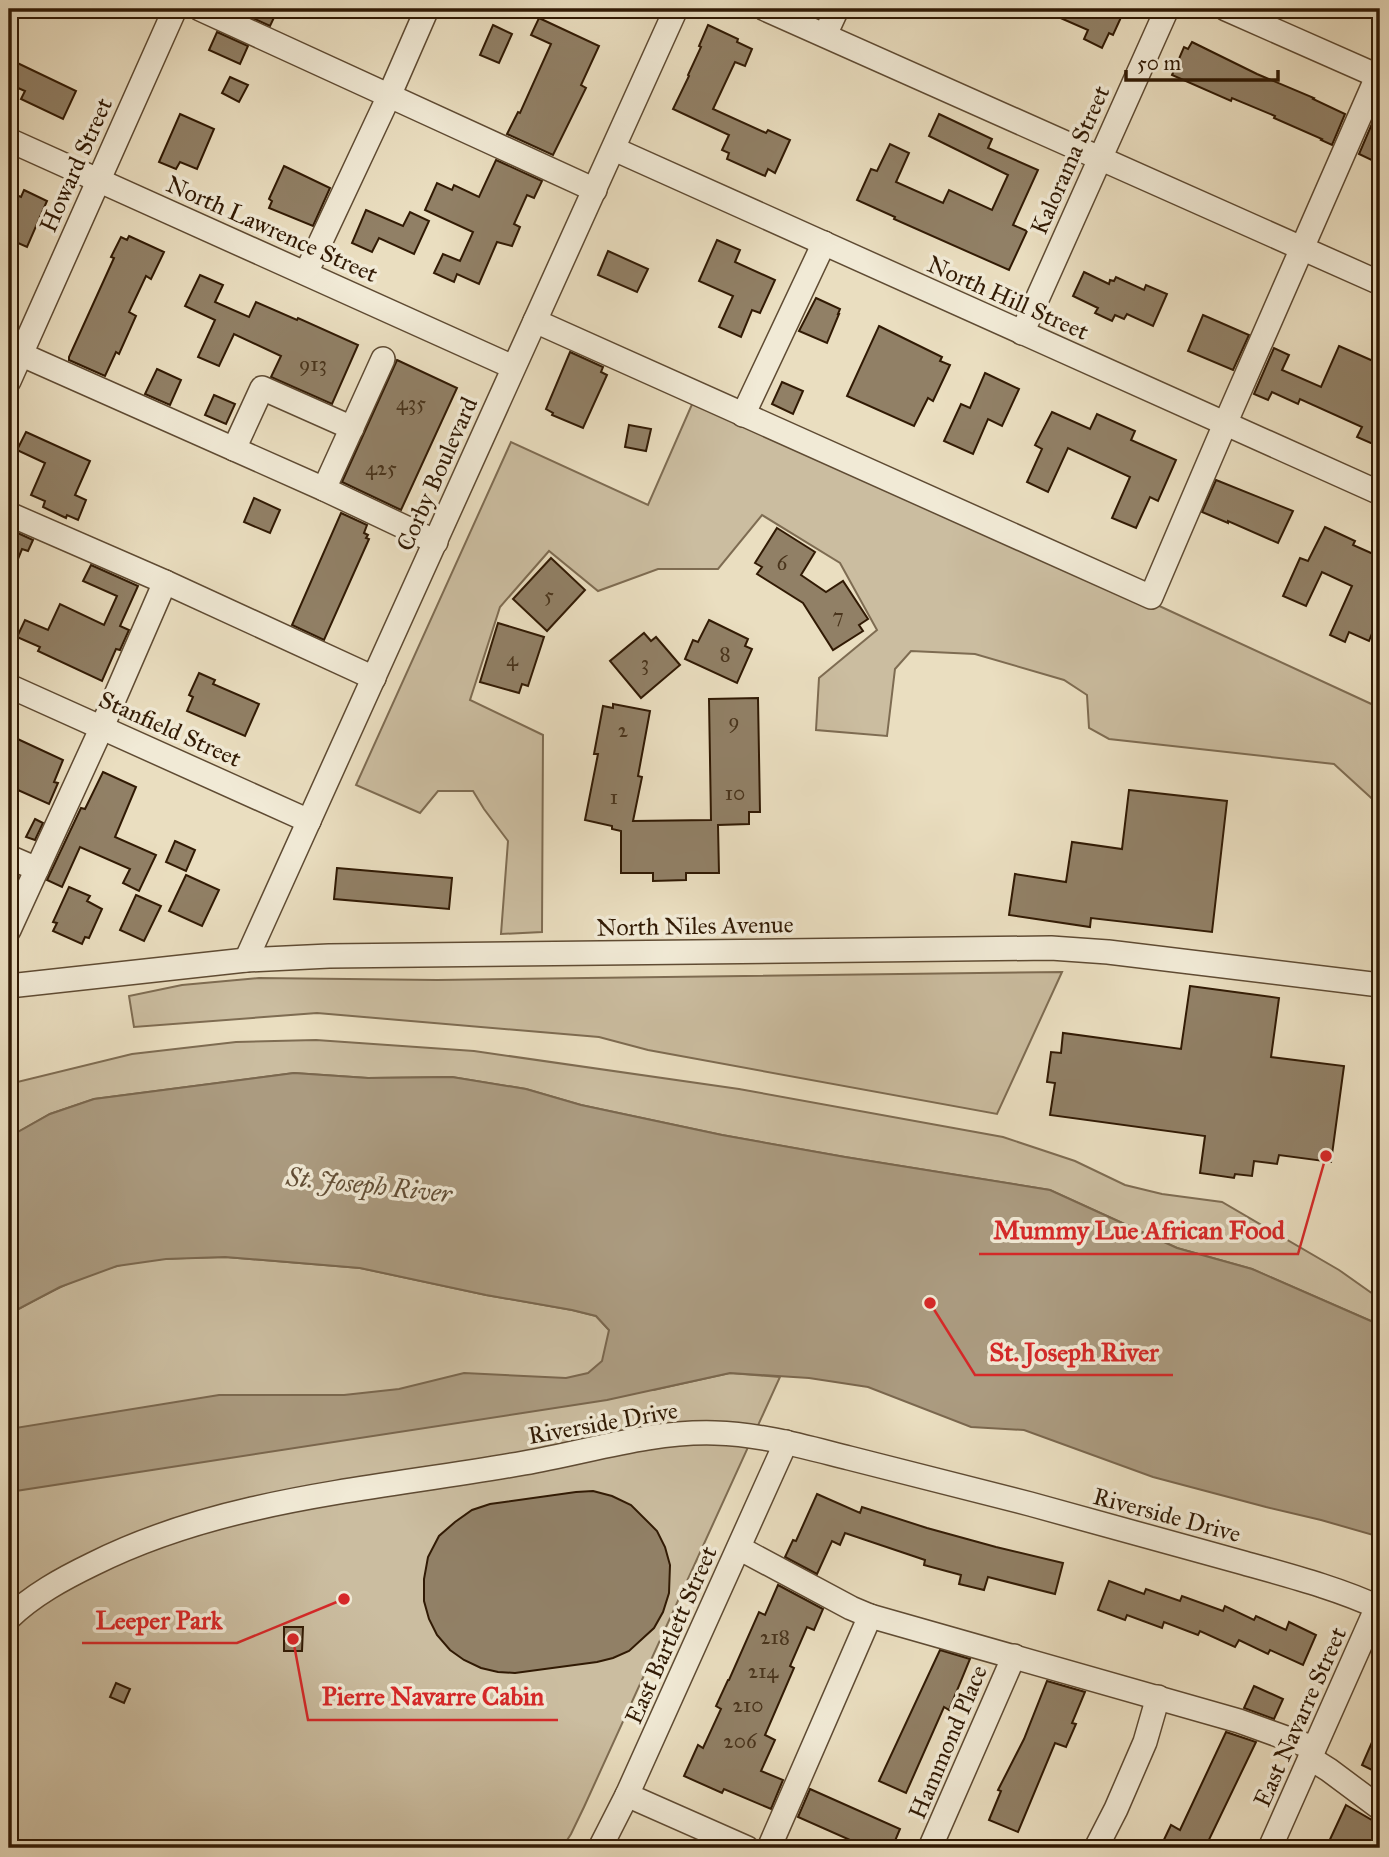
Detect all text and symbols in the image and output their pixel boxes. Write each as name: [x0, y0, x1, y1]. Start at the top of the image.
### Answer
scale bar: [1126, 38, 1279, 82]
text: 50 m: [1137, 50, 1182, 76]
street label: Kalorama Street: [1024, 80, 1116, 239]
street label: Howard Street: [33, 93, 119, 237]
street label: North Lawrence Street: [162, 169, 383, 289]
street label: North Hill Street: [923, 249, 1094, 347]
house number: 913: [299, 351, 327, 377]
house number: 435: [396, 390, 426, 416]
street label: Corby Boulevard: [390, 392, 484, 556]
house number: 425: [365, 455, 397, 481]
house number: 6: [777, 550, 789, 576]
house number: 5: [544, 582, 554, 608]
house number: 7: [832, 603, 844, 629]
house number: 8: [719, 641, 731, 667]
house number: 4: [506, 646, 519, 672]
house number: 3: [641, 650, 649, 676]
street label: Stanfield Street: [94, 684, 246, 774]
house number: 9: [728, 708, 740, 734]
house number: 2: [618, 717, 629, 743]
house number: 10: [725, 780, 745, 806]
house number: 1: [610, 784, 618, 810]
street label: North Niles Avenue: [596, 909, 794, 943]
water label: St. Joseph River: [284, 1160, 454, 1211]
callout: Mummy Lue African Food: [979, 1207, 1298, 1254]
text: Mummy Lue African Food: [993, 1214, 1286, 1246]
callout: St. Joseph River: [975, 1328, 1173, 1375]
text: St. Joseph River: [989, 1336, 1160, 1369]
street label: Riverside Drive: [526, 1395, 680, 1451]
street label: Riverside Drive: [1090, 1481, 1244, 1549]
street label: East Bartlett Street: [618, 1541, 724, 1729]
callout: Leeper Park: [82, 1596, 237, 1643]
text: Leeper Park: [95, 1604, 223, 1636]
street label: East Navarre Street: [1247, 1622, 1353, 1812]
house number: 218: [760, 1624, 790, 1650]
house number: 214: [748, 1658, 779, 1684]
street label: Hammond Place: [902, 1661, 994, 1823]
callout: Pierre Navarre Cabin: [308, 1673, 558, 1720]
text: Pierre Navarre Cabin: [322, 1680, 544, 1712]
house number: 210: [733, 1692, 763, 1718]
house number: 206: [723, 1728, 758, 1754]

